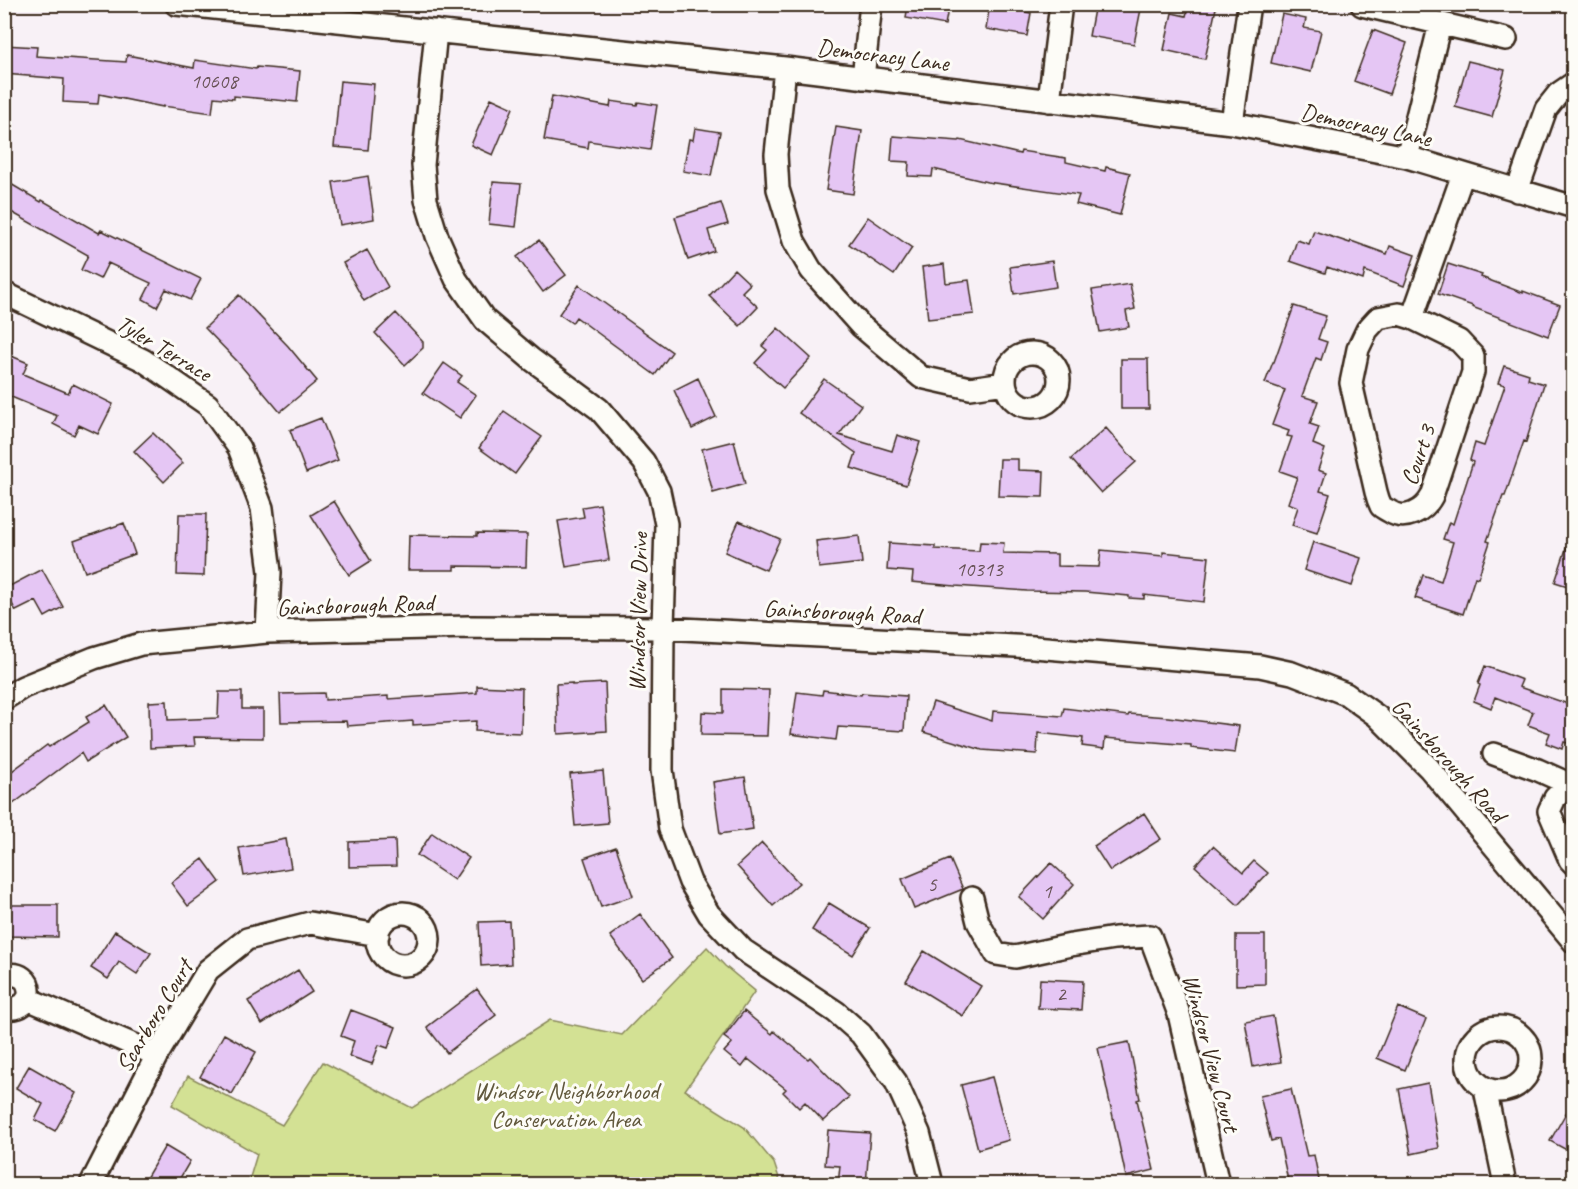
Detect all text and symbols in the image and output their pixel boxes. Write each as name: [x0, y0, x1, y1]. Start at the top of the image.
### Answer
street label: Democracy Lane: [815, 32, 953, 78]
house number: 10608: [190, 68, 240, 94]
street label: Democracy Lane: [1298, 97, 1436, 154]
street label: Tyler Terrace: [111, 308, 219, 389]
street label: Court 3: [1394, 419, 1443, 489]
street label: Windsor View Drive: [622, 530, 654, 692]
house number: 10313: [955, 556, 1004, 582]
street label: Gainsborough Road: [276, 587, 437, 623]
street label: Gainsborough Road: [763, 593, 925, 631]
street label: Gainsborough Road: [1385, 692, 1515, 831]
house number: 5: [927, 871, 938, 897]
house number: 1: [1042, 878, 1053, 904]
street label: Scarboro Court: [109, 952, 201, 1078]
street label: Windsor View Court: [1176, 971, 1247, 1137]
house number: 2: [1056, 981, 1067, 1007]
park label: Windsor Neighborhood Conservation Area: [474, 1076, 662, 1134]

